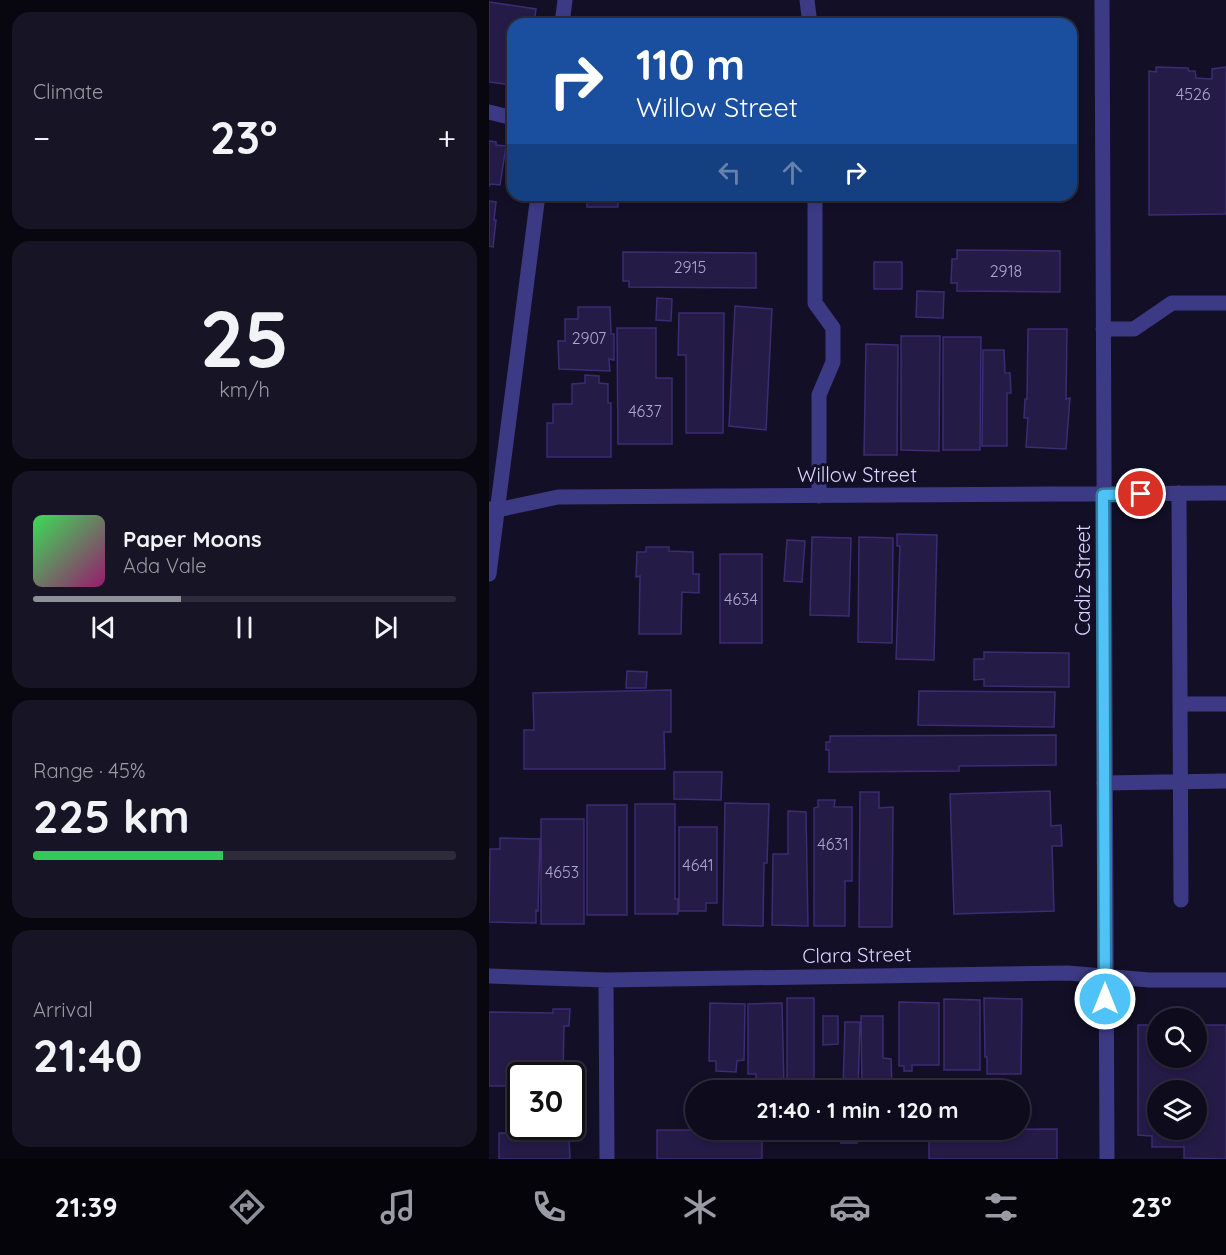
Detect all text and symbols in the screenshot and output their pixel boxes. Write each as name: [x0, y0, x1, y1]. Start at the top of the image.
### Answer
text: 110 m: [636, 38, 745, 91]
icon: right: [537, 42, 615, 120]
text: Climate: [33, 79, 103, 104]
house number: 4526: [1176, 84, 1211, 104]
text: Willow Street: [636, 90, 798, 124]
text: 23°: [210, 109, 278, 165]
text: −: [33, 117, 50, 158]
text: +: [437, 117, 456, 158]
icon: left: [713, 156, 746, 189]
icon: ahead: [776, 156, 809, 189]
icon: right: [839, 156, 872, 189]
house number: 2915: [674, 257, 706, 277]
house number: 2918: [990, 261, 1022, 281]
text: 25: [200, 289, 289, 387]
house number: 2907: [572, 328, 606, 348]
text: km/h: [219, 377, 270, 402]
house number: 4637: [628, 401, 662, 421]
street label: Willow Street: [797, 462, 917, 487]
pin: [1115, 468, 1166, 519]
icon: arrive: [1124, 477, 1157, 510]
street label: Cadiz Street: [1070, 524, 1095, 636]
text: Paper Moons: [123, 525, 262, 553]
text: Ada Vale: [123, 553, 207, 578]
house number: 4634: [724, 589, 758, 609]
icon: previous: [87, 611, 120, 644]
icon: pause: [228, 611, 261, 644]
icon: next: [369, 611, 402, 644]
text: Range · 45%: [33, 758, 145, 783]
text: 225 km: [33, 788, 190, 844]
house number: 4631: [817, 834, 849, 854]
house number: 4641: [682, 855, 714, 875]
house number: 4653: [545, 862, 579, 882]
street label: Clara Street: [802, 941, 912, 968]
position arrow: [1073, 967, 1137, 1031]
text: Arrival: [33, 997, 93, 1022]
map controls: [1147, 1008, 1207, 1140]
button: search: [1147, 1008, 1207, 1068]
text: 21:40: [33, 1027, 143, 1083]
speed limit sign: 30: [507, 1062, 585, 1140]
button: layers: [1147, 1080, 1207, 1140]
text: 21:40 · 1 min · 120 m: [756, 1096, 959, 1124]
icon: directions: [226, 1186, 268, 1228]
icon: music: [377, 1186, 419, 1228]
icon: phone: [528, 1186, 570, 1228]
icon: climate: [679, 1186, 721, 1228]
icon: car: [829, 1186, 871, 1228]
icon: filters: [980, 1186, 1022, 1228]
text: 21:39: [54, 1190, 117, 1224]
text: 23°: [1131, 1190, 1172, 1224]

